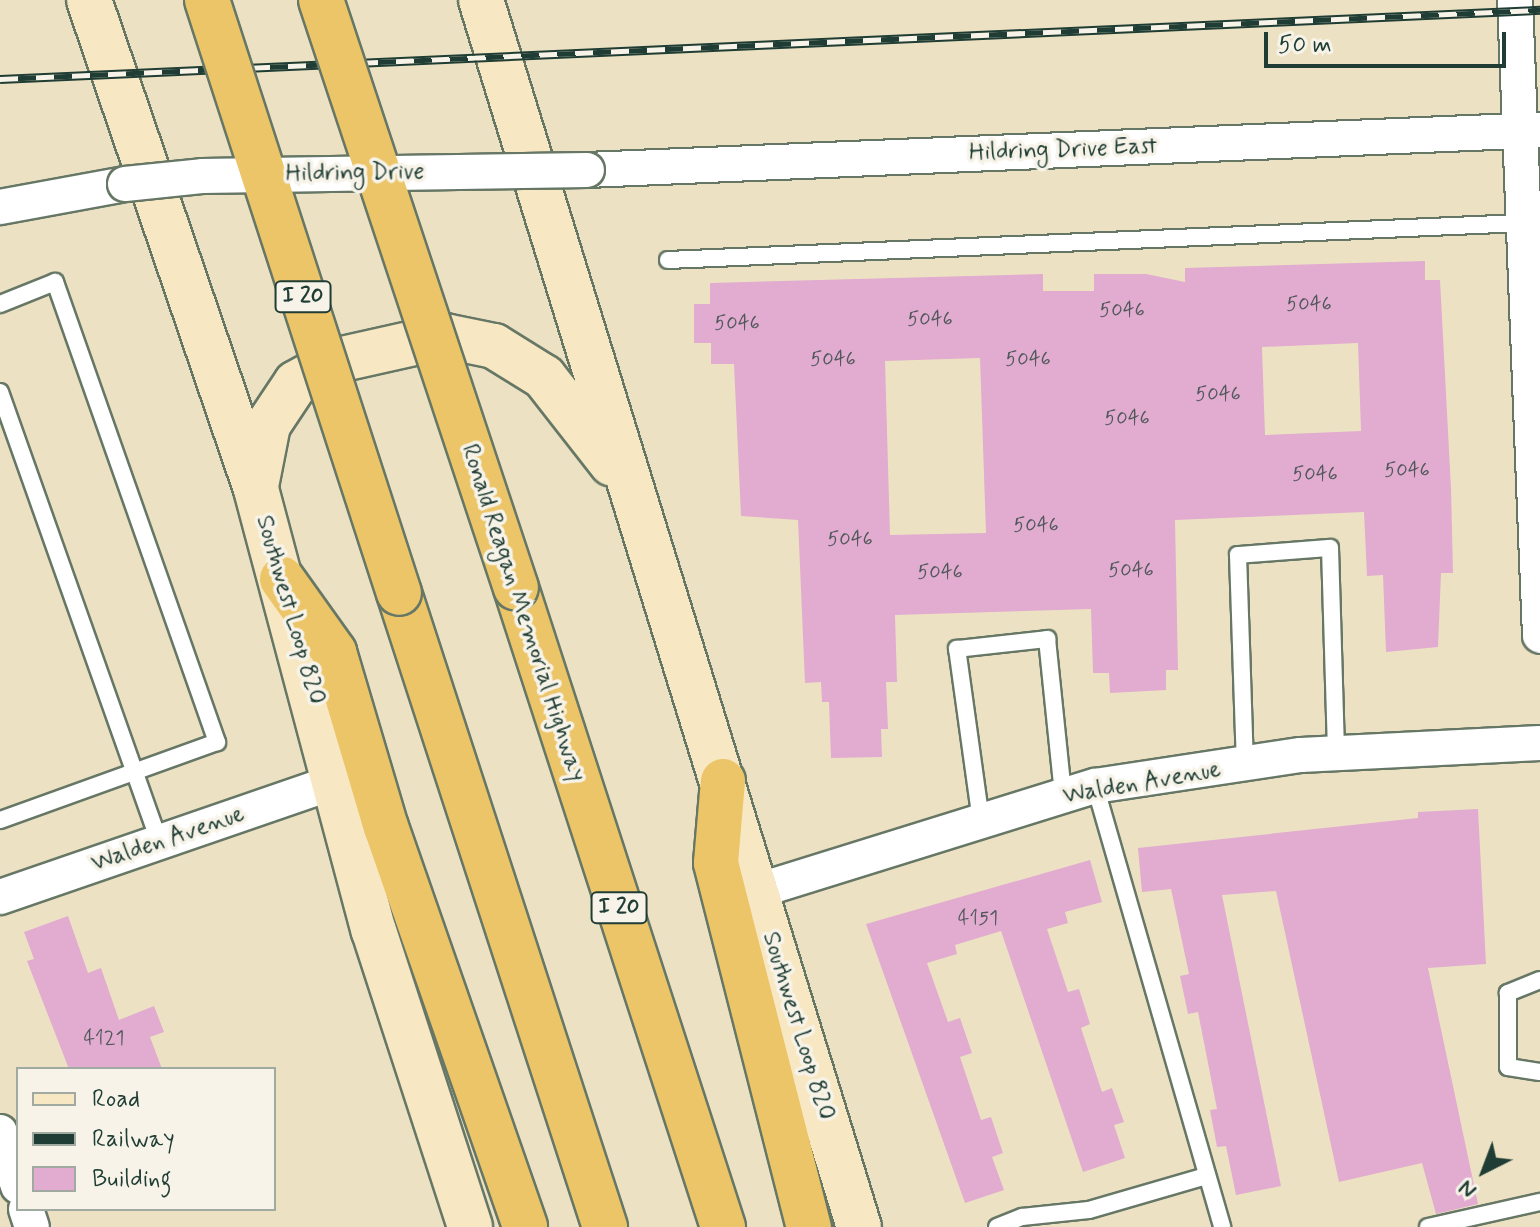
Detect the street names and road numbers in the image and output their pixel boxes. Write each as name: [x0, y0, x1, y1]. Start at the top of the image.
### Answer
street label: Hildring Drive East: [969, 132, 1157, 168]
street label: Hildring Drive: [285, 157, 425, 189]
road number: I 20: [273, 279, 333, 315]
street label: Ronald Reagan Memorial Highway: [455, 442, 591, 784]
street label: Southwest Loop 820: [249, 512, 331, 708]
street label: Walden Avenue: [1062, 755, 1222, 811]
street label: Walden Avenue: [89, 800, 247, 878]
road number: I 20: [589, 890, 649, 926]
street label: Southwest Loop 820: [756, 928, 840, 1124]

